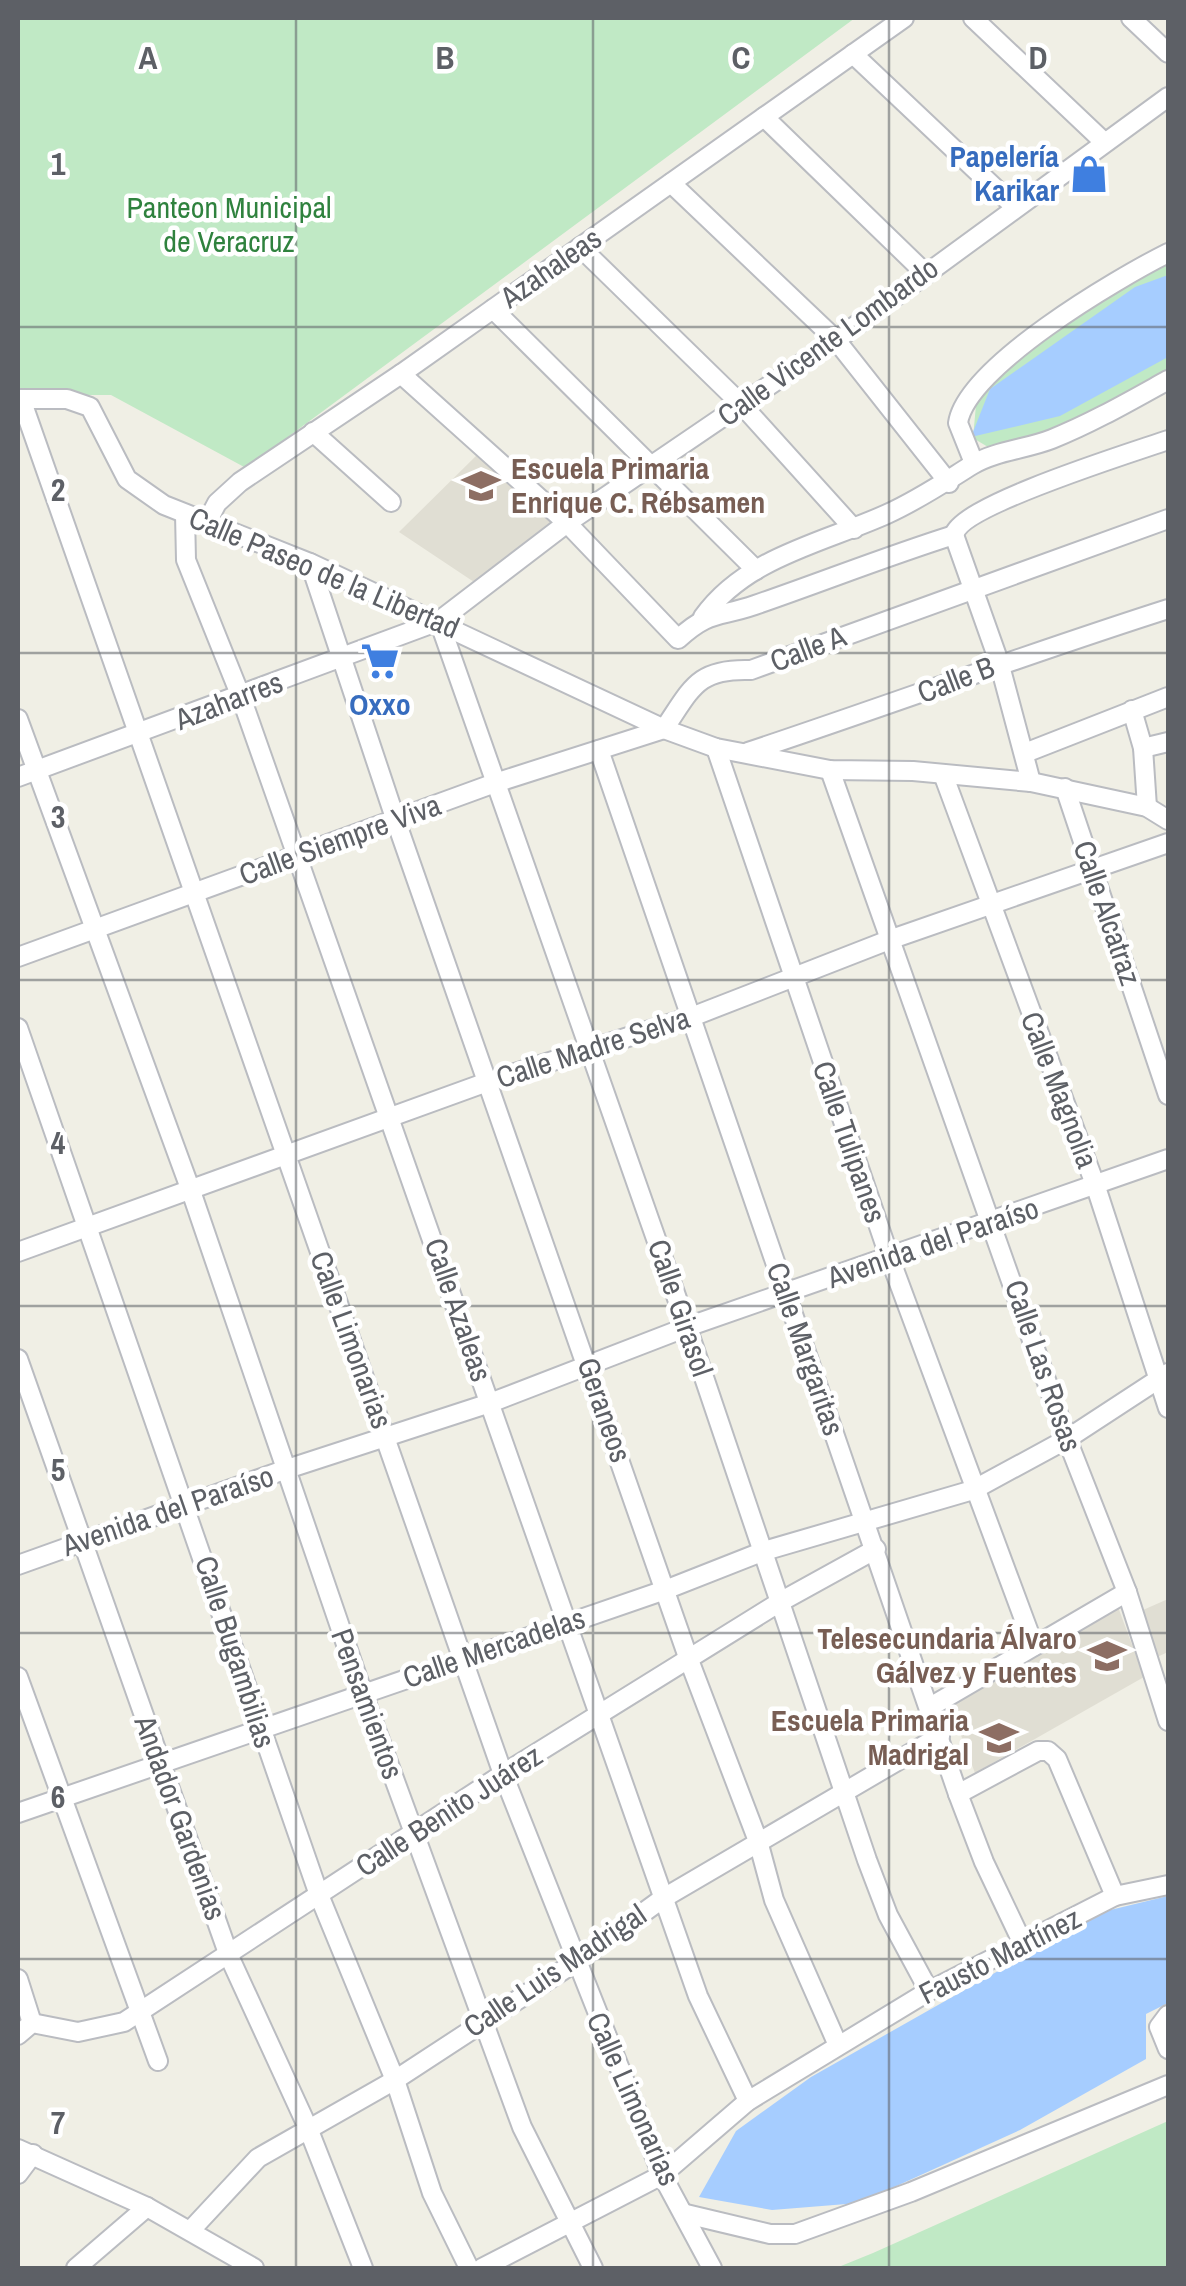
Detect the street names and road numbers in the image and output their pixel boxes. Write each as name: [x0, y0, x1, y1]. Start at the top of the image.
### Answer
street label: Azahaleas: [491, 218, 609, 317]
street label: Calle Vicente Lombardo: [709, 248, 946, 435]
street label: Calle Paseo de la Libertad: [183, 497, 466, 647]
street label: Calle A: [764, 615, 852, 681]
street label: Calle B: [911, 646, 1000, 712]
street label: Azaharres: [168, 661, 288, 739]
street label: Calle Siempre Viva: [233, 784, 446, 894]
street label: Calle Alcatraz: [1065, 835, 1151, 990]
street label: Calle Madre Selva: [491, 997, 695, 1097]
street label: Calle Magnolia: [1012, 1006, 1108, 1174]
street label: Calle Tulipanes: [804, 1056, 896, 1228]
street label: Avenida del Paraíso: [821, 1187, 1044, 1297]
street label: Calle Azaleas: [416, 1233, 502, 1387]
street label: Calle Girasol: [639, 1234, 723, 1381]
street label: Calle Limonarias: [301, 1245, 403, 1434]
street label: Calle Margaritas: [758, 1257, 854, 1440]
street label: Calle Las Rosas: [996, 1274, 1092, 1457]
street label: Geraneos: [568, 1352, 641, 1467]
street label: Avenida del Paraíso: [56, 1455, 279, 1565]
street label: Calle Bugambilias: [186, 1551, 286, 1753]
street label: Calle Mercadelas: [397, 1597, 590, 1697]
street label: Pensamientos: [322, 1623, 414, 1784]
street label: Andador Gardenias: [125, 1709, 236, 1925]
street label: Calle Benito Juárez: [348, 1735, 549, 1885]
street label: Calle Luis Madrigal: [455, 1894, 653, 2046]
street label: Fausto Martínez: [912, 1897, 1087, 2013]
street label: Calle Limonarias: [578, 2006, 690, 2192]

